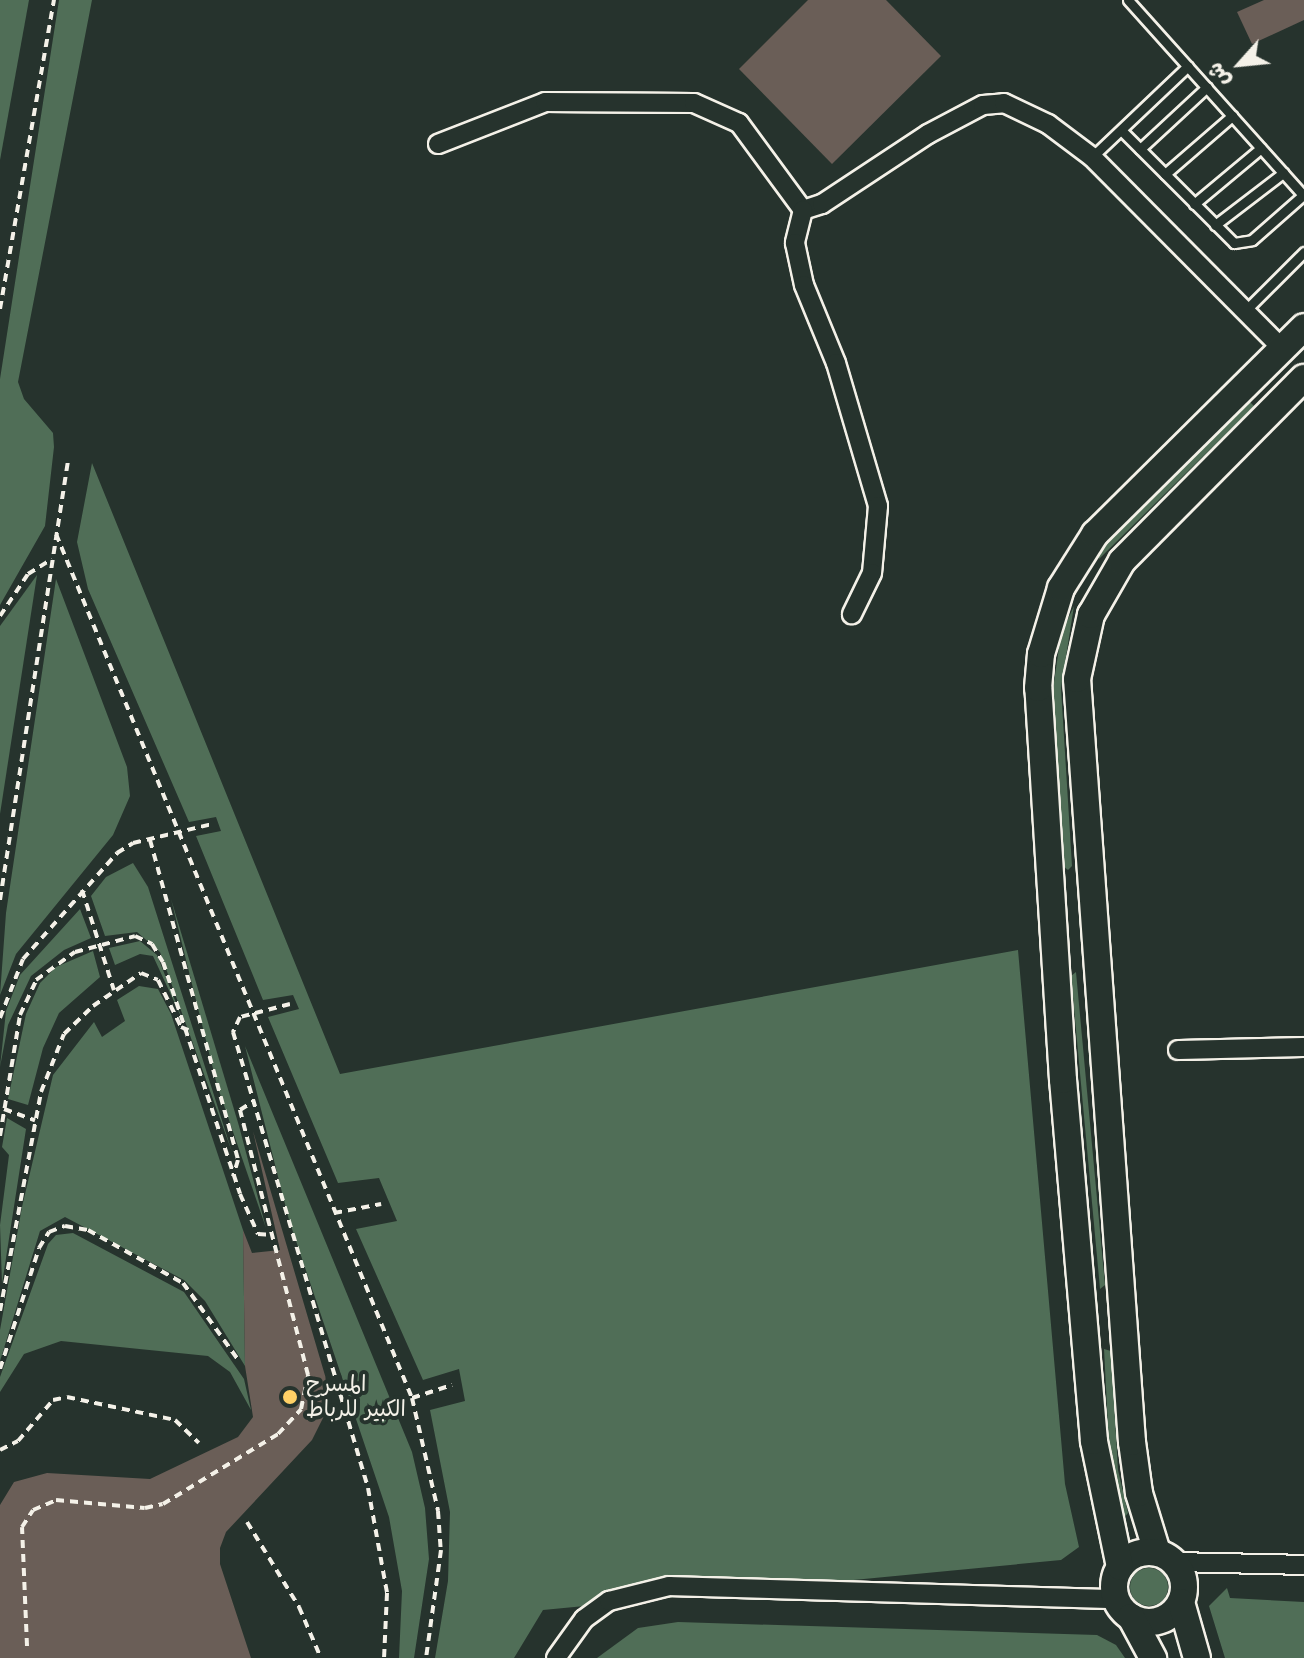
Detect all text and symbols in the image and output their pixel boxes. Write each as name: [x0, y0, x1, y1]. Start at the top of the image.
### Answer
north arrow: [1200, 24, 1280, 104]
text: ش: [1202, 58, 1236, 92]
place label: المسرح الكبير للرباط: [306, 1371, 406, 1422]
marker: المسرح الكبير للرباط: [281, 1388, 299, 1406]

